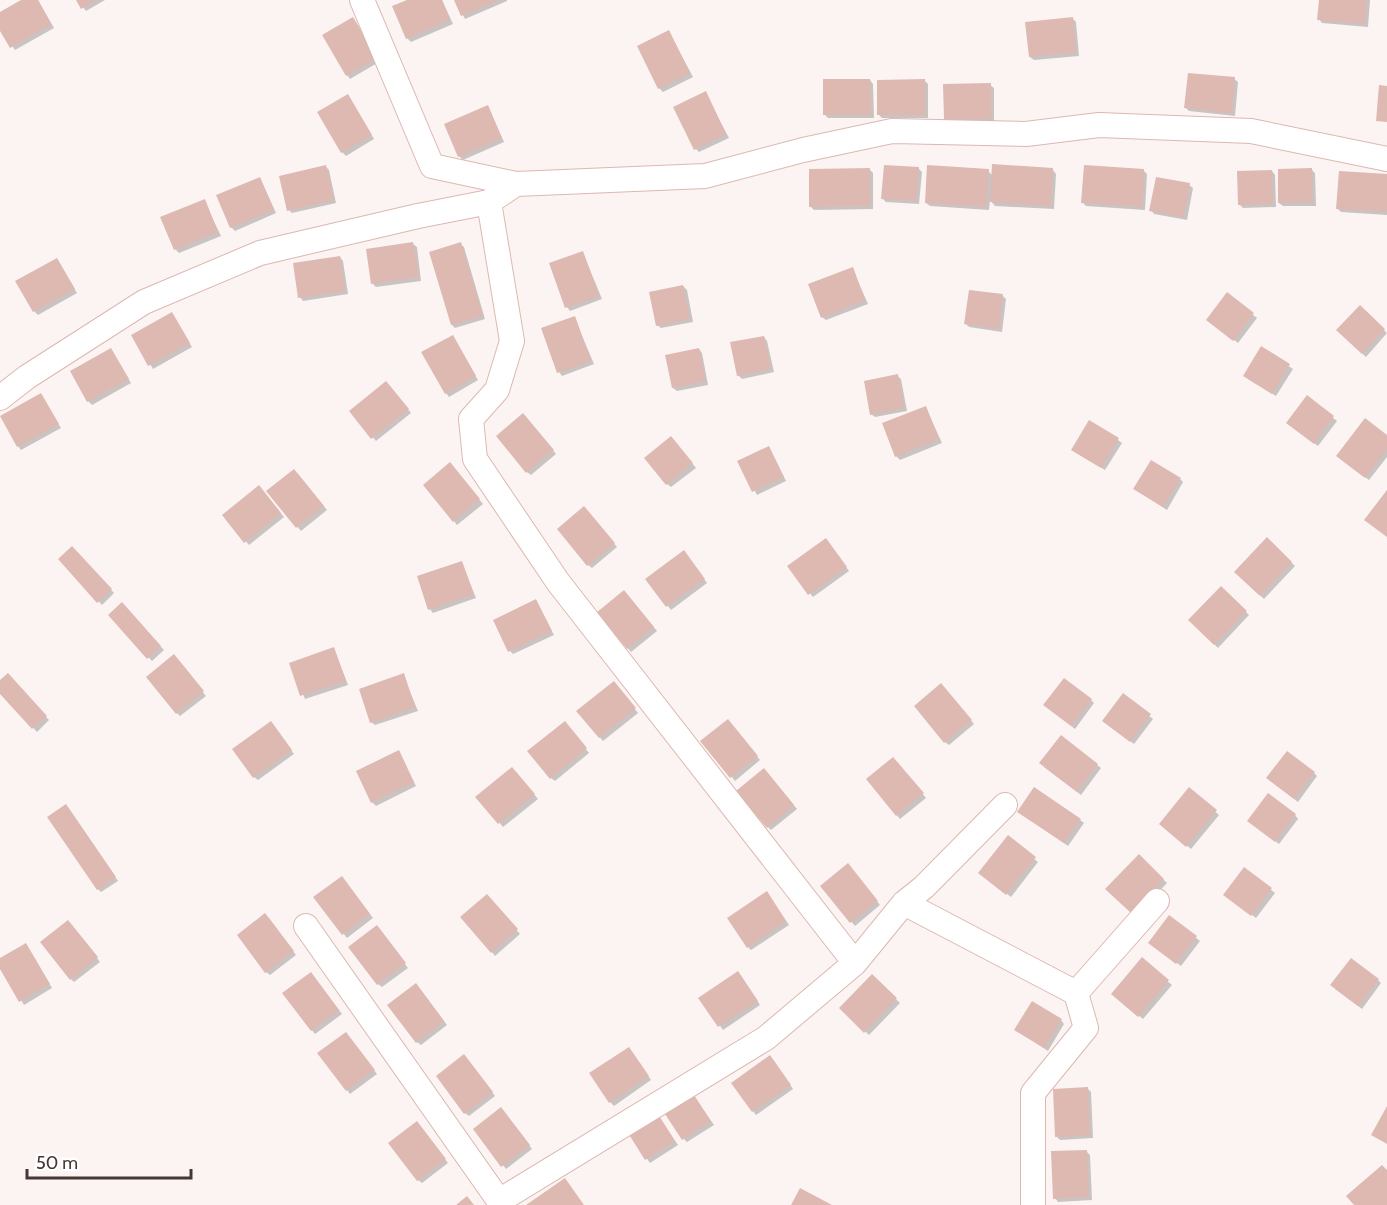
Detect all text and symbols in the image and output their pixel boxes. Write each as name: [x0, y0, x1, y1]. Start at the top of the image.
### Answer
scale bar: [27, 1142, 190, 1180]
text: 50 m: [36, 1152, 78, 1174]

